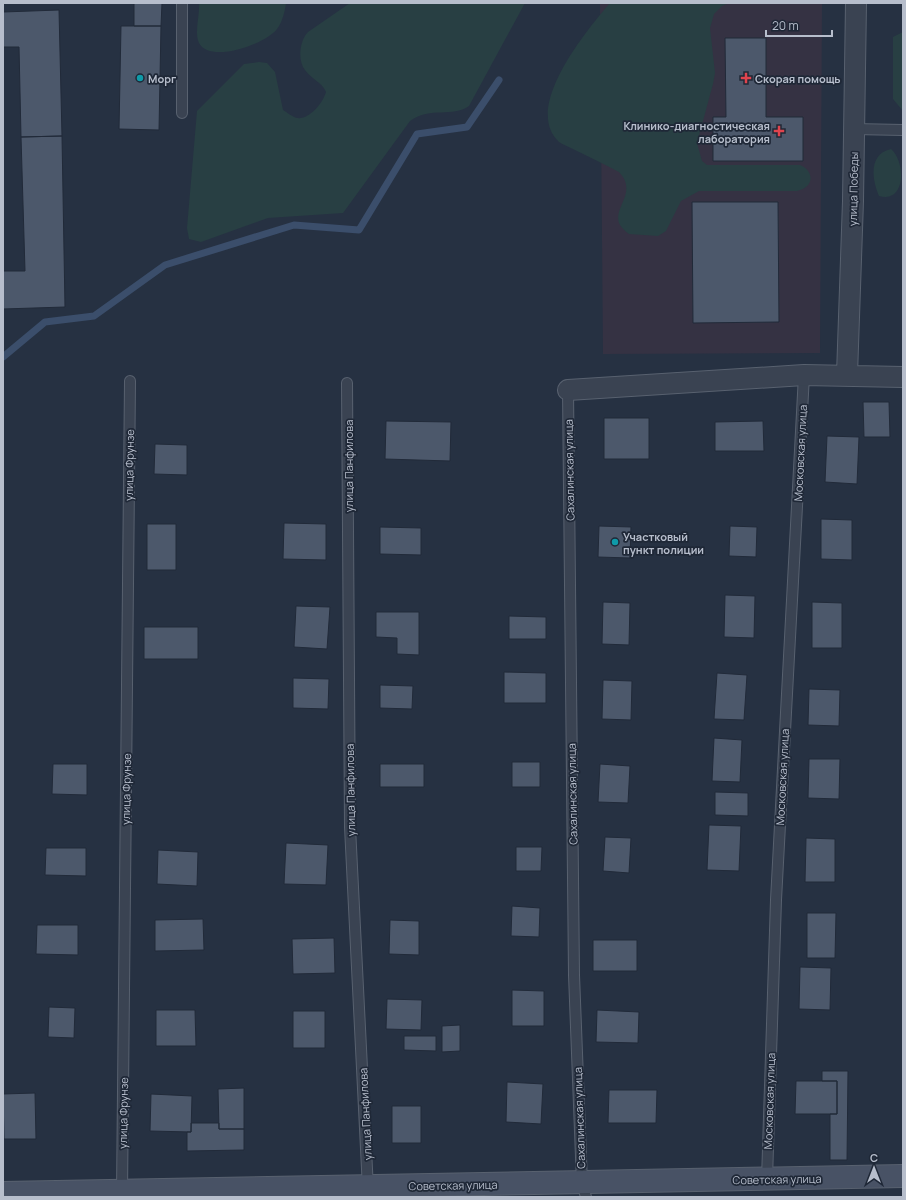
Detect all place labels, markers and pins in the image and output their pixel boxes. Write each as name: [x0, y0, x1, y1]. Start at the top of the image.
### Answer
place label: Морг: [148, 71, 176, 86]
place label: Скорая помощь: [755, 71, 841, 86]
marker: Скорая помощь: [740, 72, 752, 84]
marker: Морг: [135, 73, 145, 83]
place label: Клинико-диагностическая лаборатория: [624, 118, 770, 146]
marker: Клинико-диагностическая лаборатория: [773, 125, 785, 137]
place label: Участковый пункт полиции: [623, 529, 704, 557]
marker: Участковый пункт полиции: [610, 537, 620, 547]

